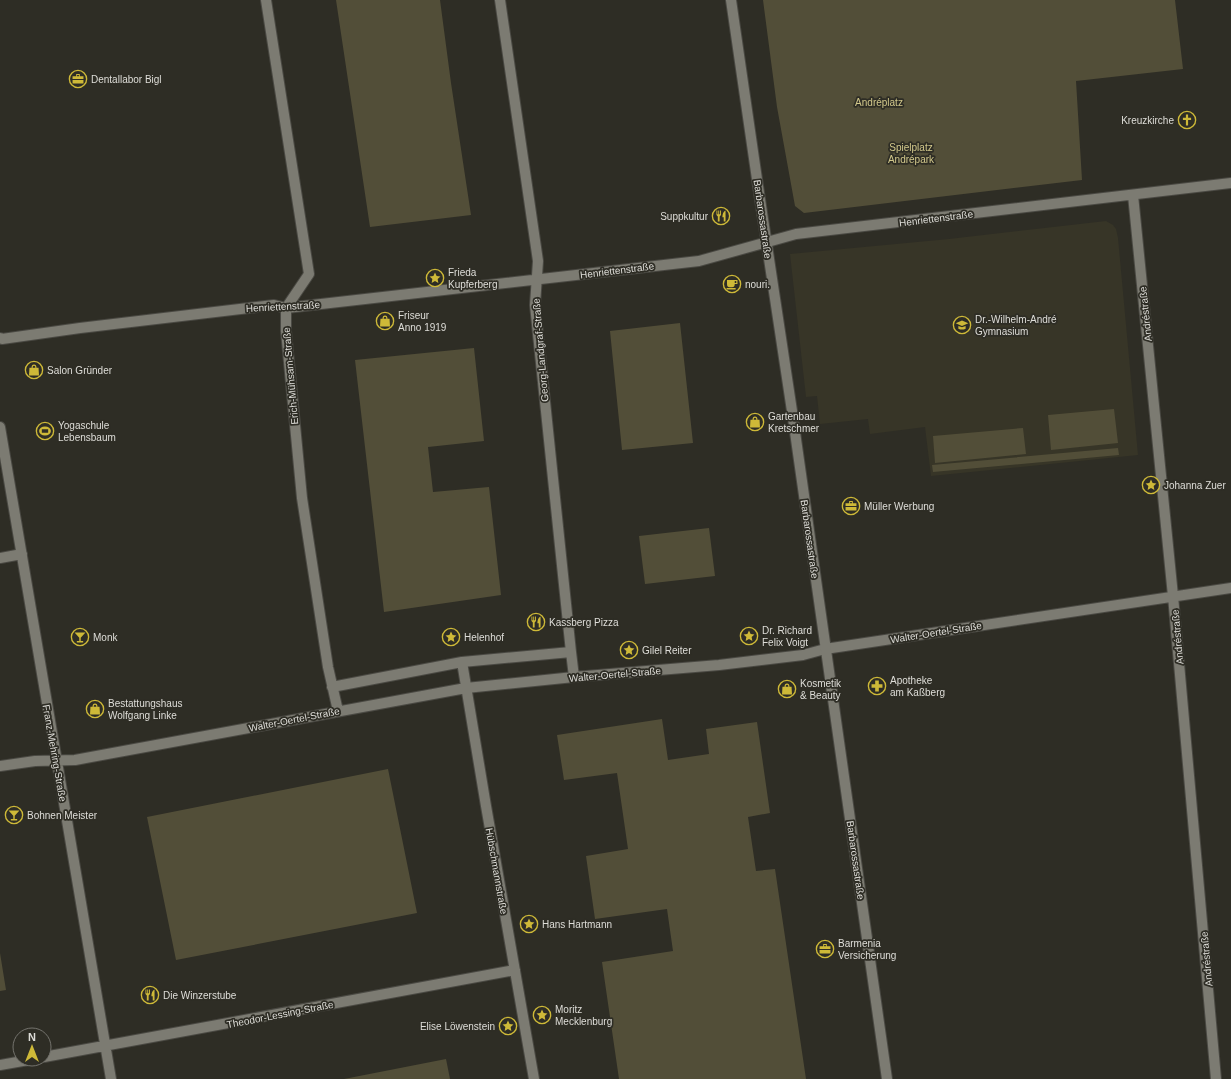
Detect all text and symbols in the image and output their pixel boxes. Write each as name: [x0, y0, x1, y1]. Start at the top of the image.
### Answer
office icon: Dentallabor Bigl: [68, 69, 88, 89]
place label: Dentallabor Bigl: [91, 74, 162, 85]
park label: Andréplatz: [855, 97, 903, 108]
church icon: Kreuzkirche: [1177, 110, 1197, 130]
place label: Kreuzkirche: [1121, 115, 1174, 126]
park label: Spielplatz Andrépark: [888, 142, 935, 165]
street label: Barbarossastraße: [752, 179, 774, 260]
restaurant icon: Suppkultur: [711, 206, 731, 226]
street label: Henriettenstraße: [898, 208, 974, 228]
place label: Suppkultur: [660, 211, 709, 222]
street label: Henriettenstraße: [579, 260, 655, 280]
place label: Frieda Kupferberg: [448, 267, 497, 290]
place icon: Frieda Kupferberg: [425, 268, 445, 288]
cafe icon: nouri.: [722, 274, 742, 294]
place label: nouri.: [745, 279, 770, 290]
street label: Andréstraße: [1137, 286, 1154, 342]
street label: Georg-Landgraf-Straße: [530, 297, 551, 402]
street label: Henriettenstraße: [246, 299, 321, 314]
place label: Friseur Anno 1919: [398, 310, 447, 333]
shop icon: Friseur Anno 1919: [375, 311, 395, 331]
place label: Dr.-Wilhelm-André Gymnasium: [975, 314, 1057, 337]
school or university icon: Dr.-Wilhelm-André Gymnasium: [952, 315, 972, 335]
street label: Erich-Mühsam-Straße: [281, 326, 300, 425]
shop icon: Salon Gründer: [24, 360, 44, 380]
place label: Salon Gründer: [47, 365, 113, 376]
place label: Gartenbau Kretschmer: [768, 411, 820, 434]
shop icon: Gartenbau Kretschmer: [745, 412, 765, 432]
place label: Yogaschule Lebensbaum: [58, 420, 116, 443]
sports icon: Yogaschule Lebensbaum: [35, 421, 55, 441]
place icon: Johanna Zuer: [1141, 475, 1161, 495]
place label: Johanna Zuer: [1164, 480, 1226, 491]
office icon: Müller Werbung: [841, 496, 861, 516]
street label: Barbarossastraße: [799, 499, 821, 580]
place label: Müller Werbung: [864, 501, 934, 512]
street label: Andréstraße: [1170, 609, 1185, 665]
restaurant icon: Kassberg Pizza: [526, 612, 546, 632]
place label: Kassberg Pizza: [549, 617, 619, 628]
street label: Walter-Oertel-Straße: [890, 620, 983, 645]
place label: Dr. Richard Felix Voigt: [762, 625, 812, 648]
place icon: Dr. Richard Felix Voigt: [739, 626, 759, 646]
bar icon: Monk: [70, 627, 90, 647]
place icon: Helenhof: [441, 627, 461, 647]
place label: Monk: [93, 632, 118, 643]
place label: Helenhof: [464, 632, 504, 643]
place icon: Gilel Reiter: [619, 640, 639, 660]
place label: Gilel Reiter: [642, 645, 692, 656]
street label: Walter-Oertel-Straße: [569, 665, 662, 684]
place label: Apotheke am Kaßberg: [890, 675, 945, 698]
pharmacy icon: Apotheke am Kaßberg: [867, 676, 887, 696]
place label: Kosmetik & Beauty: [800, 678, 842, 701]
shop icon: Kosmetik & Beauty: [777, 679, 797, 699]
place label: Bestattungshaus Wolfgang Linke: [108, 698, 183, 721]
shop icon: Bestattungshaus Wolfgang Linke: [85, 699, 105, 719]
street label: Franz-Mehring-Straße: [41, 704, 69, 803]
street label: Walter-Oertel-Straße: [248, 705, 341, 734]
bar icon: Bohnen Meister: [4, 805, 24, 825]
place label: Bohnen Meister: [27, 810, 98, 821]
street label: Barbarossastraße: [845, 820, 867, 901]
street label: Hübschmannstraße: [484, 827, 510, 915]
place icon: Hans Hartmann: [519, 914, 539, 934]
place label: Hans Hartmann: [542, 919, 612, 930]
street label: Andréstraße: [1199, 931, 1214, 987]
place label: Barmenia Versicherung: [838, 938, 896, 961]
office icon: Barmenia Versicherung: [815, 939, 835, 959]
restaurant icon: Die Winzerstube: [140, 985, 160, 1005]
place label: Die Winzerstube: [163, 990, 237, 1001]
street label: Theodor-Lessing-Straße: [226, 999, 335, 1030]
place label: Moritz Mecklenburg: [555, 1004, 612, 1027]
place icon: Moritz Mecklenburg: [532, 1005, 552, 1025]
place icon: Elise Löwenstein: [498, 1016, 518, 1036]
place label: Elise Löwenstein: [420, 1021, 495, 1032]
north arrow: [12, 1027, 52, 1067]
text: N: [28, 1031, 36, 1043]

